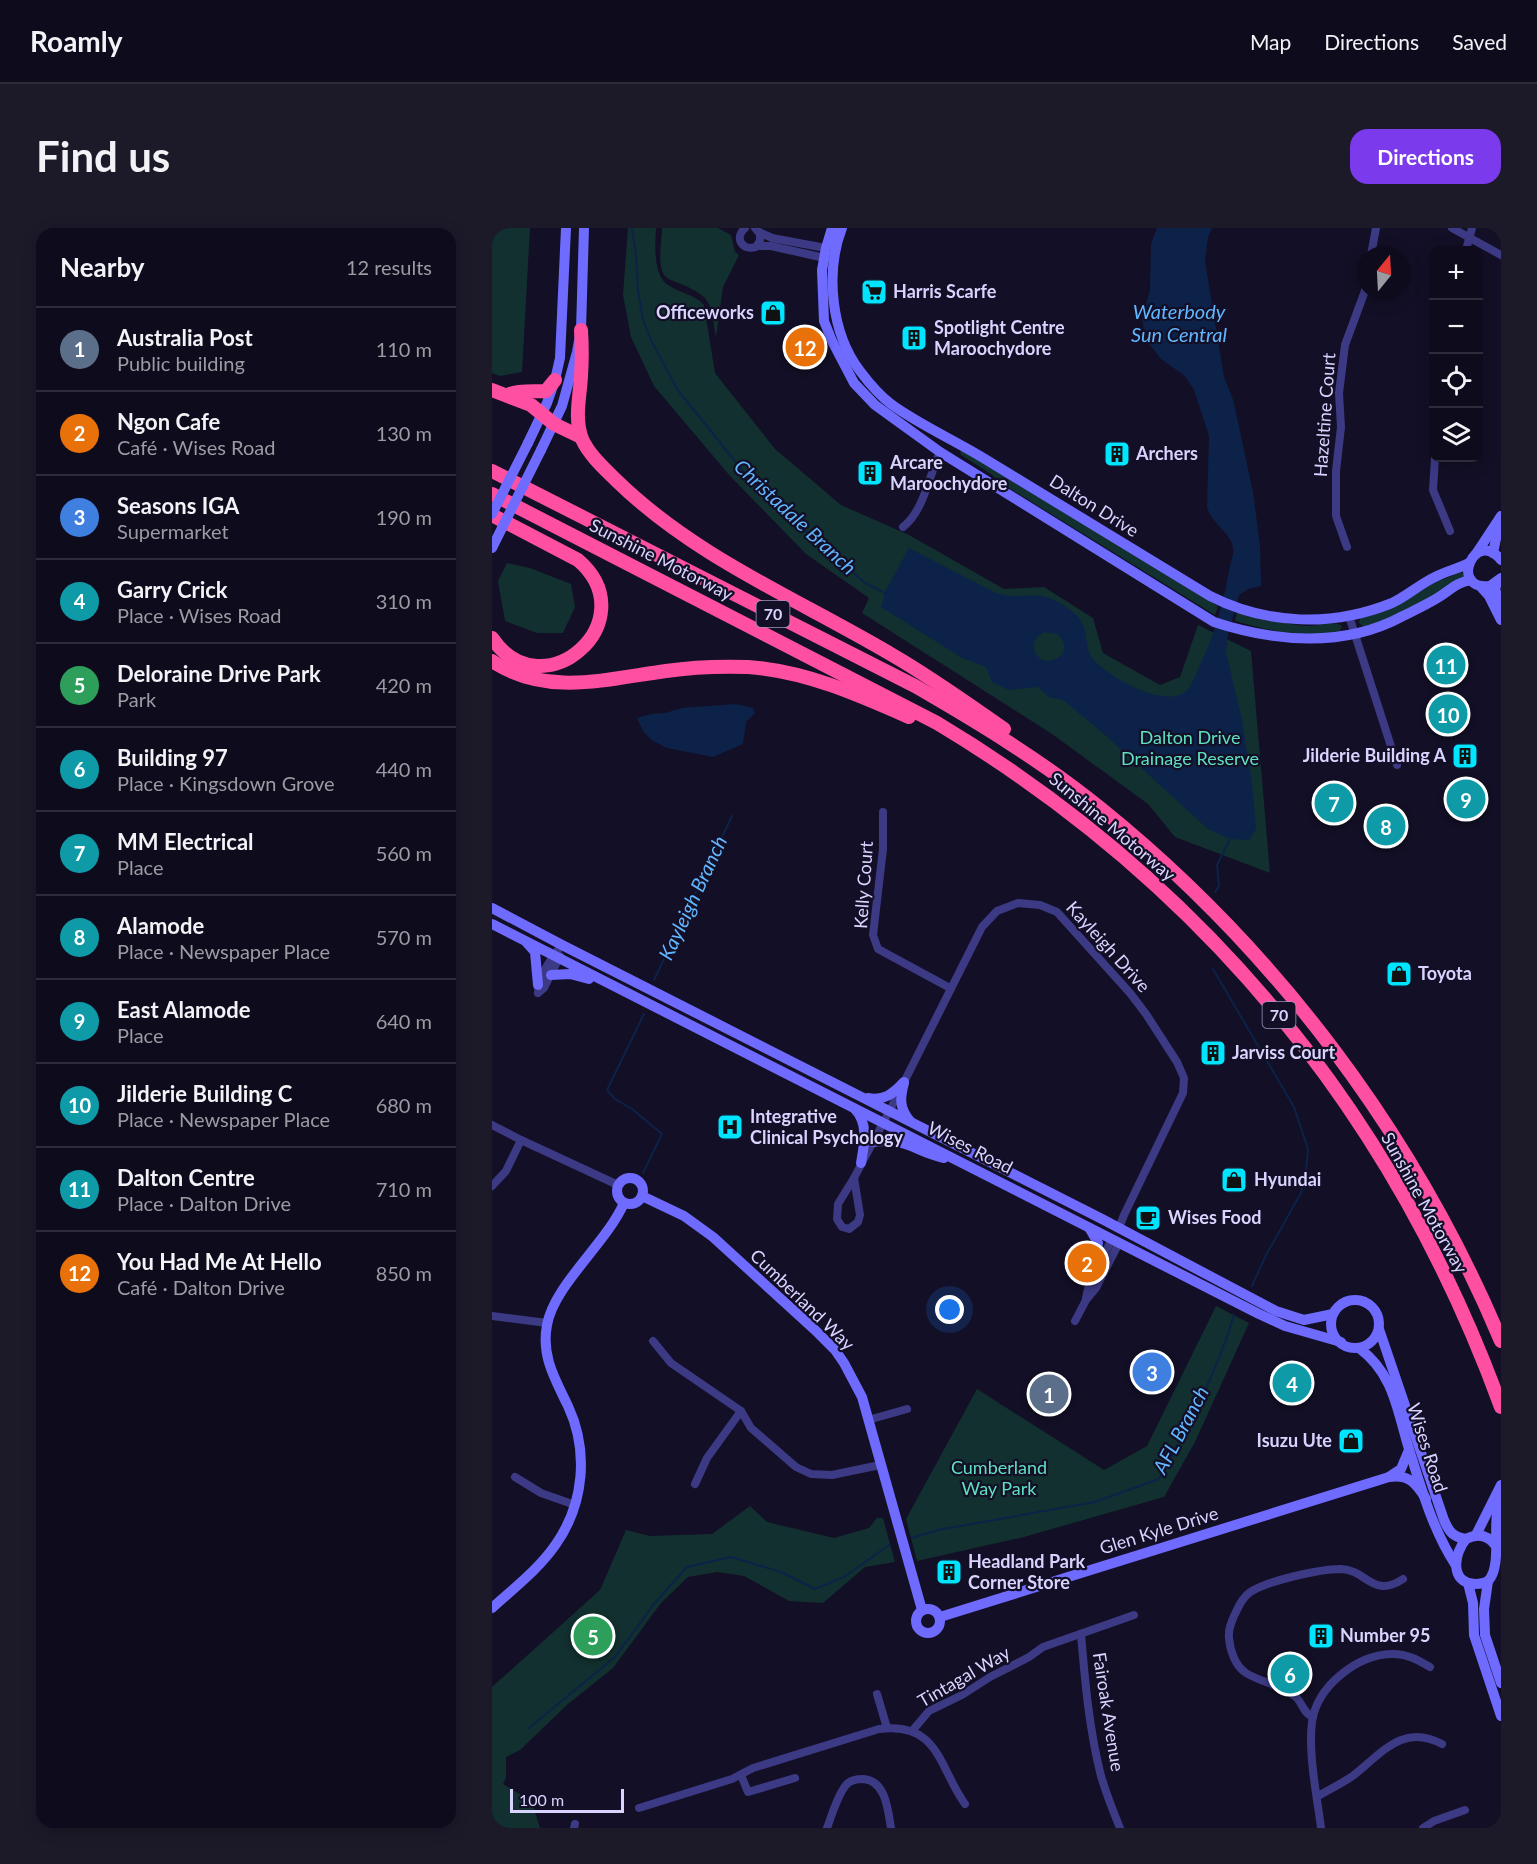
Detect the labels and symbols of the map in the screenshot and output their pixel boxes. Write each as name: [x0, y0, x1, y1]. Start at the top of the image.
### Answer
north arrow: [1357, 246, 1411, 300]
supermarket icon: Harris Scarfe: [859, 277, 889, 307]
place label: Harris Scarfe: [893, 280, 997, 302]
shop icon: Officeworks: [758, 298, 788, 328]
water label: Waterbody Sun Central: [1131, 299, 1228, 346]
place label: Officeworks: [656, 301, 754, 323]
place label: Spotlight Centre Maroochydore: [934, 316, 1065, 359]
building icon: Spotlight Centre Maroochydore: [899, 323, 929, 353]
pin: 12: [786, 324, 824, 370]
street label: Hazeltine Court: [1309, 352, 1339, 478]
building icon: Archers: [1102, 439, 1132, 469]
place label: Archers: [1135, 442, 1198, 464]
place label: Arcare Maroochydore: [889, 451, 1008, 494]
water label: Christadale Branch: [730, 454, 862, 579]
building icon: Arcare Maroochydore: [855, 458, 885, 488]
street label: Dalton Drive: [1046, 469, 1143, 541]
street label: Sunshine Motorway: [586, 514, 737, 605]
road number: 70: [756, 601, 790, 627]
pin: 11: [1426, 642, 1466, 688]
pin: 10: [1428, 692, 1468, 736]
park label: Dalton Drive Drainage Reserve: [1121, 726, 1259, 769]
building icon: Jilderie Building A: [1450, 741, 1480, 771]
place label: Jilderie Building A: [1303, 744, 1446, 766]
street label: Sunshine Motorway: [1045, 767, 1181, 886]
pin: 9: [1446, 776, 1486, 822]
pin: 7: [1314, 780, 1354, 826]
pin: 8: [1366, 804, 1406, 848]
water label: Kayleigh Branch: [653, 832, 731, 963]
street label: Kelly Court: [849, 840, 877, 929]
street label: Kayleigh Drive: [1062, 896, 1155, 996]
shop icon: Toyota: [1384, 959, 1414, 989]
place label: Toyota: [1418, 962, 1472, 984]
road number: 70: [1262, 1002, 1296, 1028]
building icon: Jarviss Court: [1198, 1038, 1228, 1068]
place label: Jarviss Court: [1232, 1041, 1335, 1063]
place label: Integrative Clinical Psychology: [750, 1105, 904, 1148]
hospital icon: Integrative Clinical Psychology: [715, 1112, 745, 1142]
street label: Wises Road: [924, 1116, 1017, 1178]
street label: Sunshine Motorway: [1377, 1128, 1473, 1277]
shop icon: Hyundai: [1219, 1165, 1249, 1195]
place label: Hyundai: [1254, 1168, 1321, 1190]
cafe icon: Wises Food: [1133, 1203, 1163, 1233]
place label: Wises Food: [1168, 1206, 1261, 1228]
pin: 2: [1068, 1240, 1106, 1286]
street label: Cumberland Way: [746, 1244, 860, 1355]
your location: [935, 1295, 964, 1324]
pin: 3: [1132, 1350, 1172, 1394]
pin: 4: [1272, 1360, 1312, 1406]
pin: 1: [1030, 1372, 1068, 1416]
water label: AFL Branch: [1147, 1382, 1213, 1478]
street label: Wises Road: [1403, 1400, 1453, 1495]
shop icon: Isuzu Ute: [1336, 1426, 1366, 1456]
place label: Isuzu Ute: [1257, 1429, 1332, 1451]
park label: Cumberland Way Park: [951, 1456, 1047, 1499]
street label: Glen Kyle Drive: [1097, 1502, 1221, 1559]
place label: Headland Park Corner Store: [968, 1550, 1086, 1593]
building icon: Headland Park Corner Store: [934, 1557, 964, 1587]
pin: 5: [574, 1614, 612, 1658]
building icon: Number 95: [1306, 1621, 1336, 1651]
place label: Number 95: [1340, 1624, 1430, 1646]
street label: Tintagal Way: [914, 1641, 1014, 1711]
street label: Fairoak Avenue: [1089, 1651, 1129, 1773]
pin: 6: [1270, 1652, 1310, 1696]
scale bar: [510, 1786, 624, 1814]

